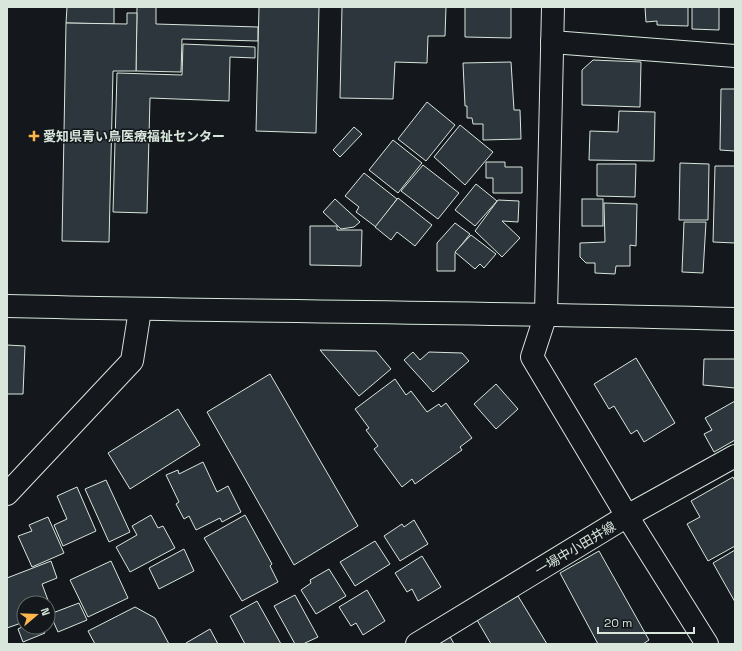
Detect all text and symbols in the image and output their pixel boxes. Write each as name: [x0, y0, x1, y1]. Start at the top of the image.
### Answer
place label: 愛知県青い鳥医療福祉センター: [43, 128, 225, 145]
marker: 愛知県青い鳥医療福祉センター: [28, 130, 40, 142]
street label: 一場中小田井線: [532, 518, 619, 579]
north arrow: [16, 595, 56, 635]
text: N: [38, 606, 53, 618]
scale bar: [598, 609, 694, 635]
text: 20 m: [604, 615, 632, 631]

